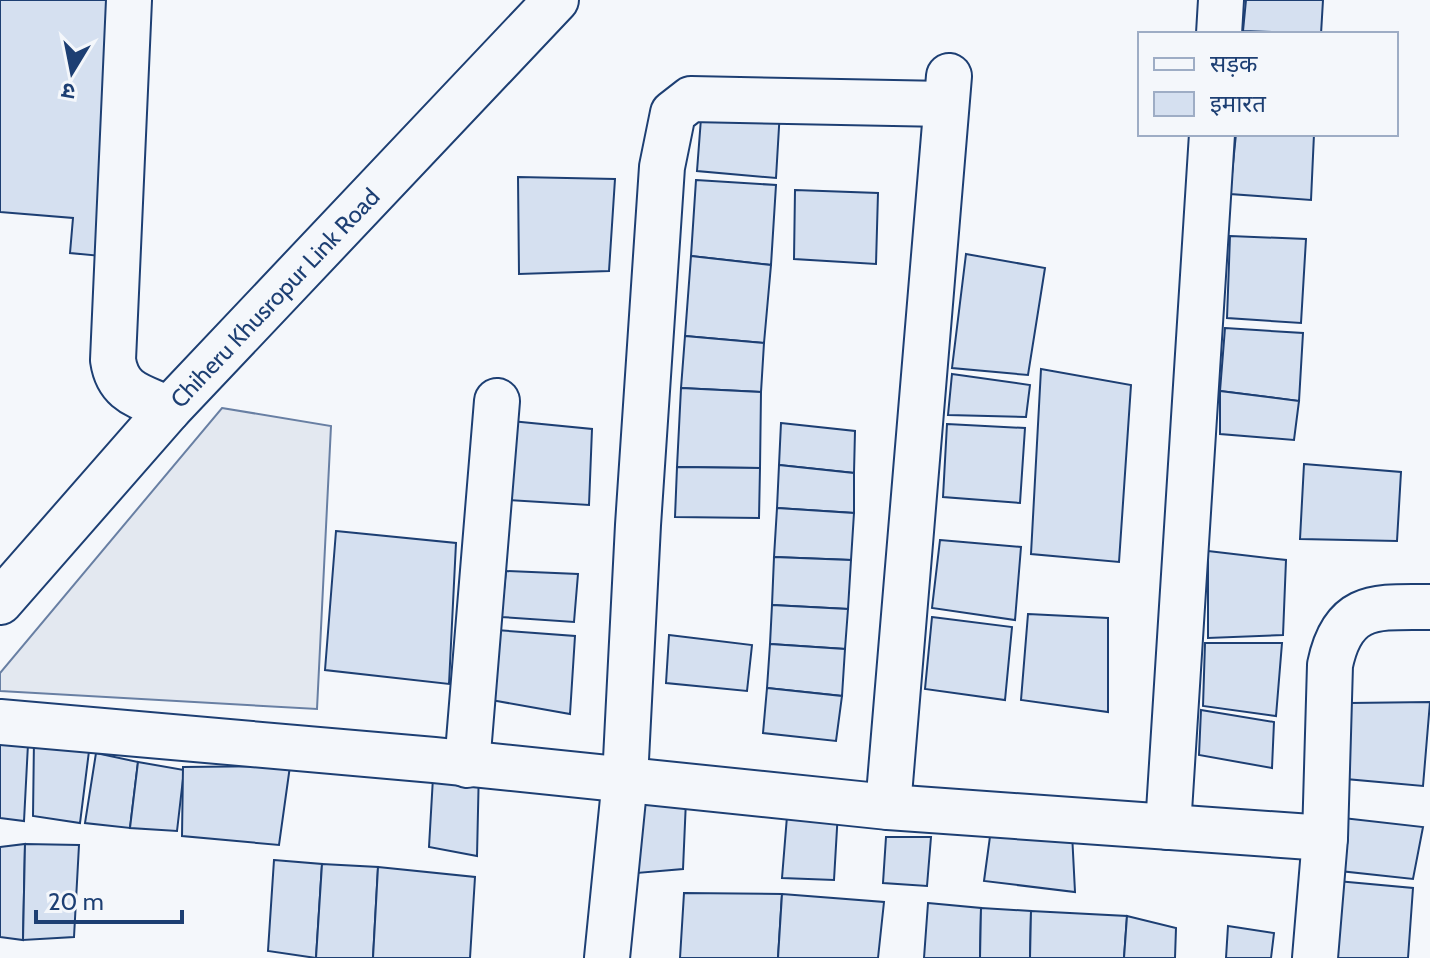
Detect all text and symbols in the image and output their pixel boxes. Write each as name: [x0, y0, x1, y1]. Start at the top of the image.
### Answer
north arrow: [32, 32, 112, 112]
legend: [1138, 32, 1398, 136]
text: सड़क: [1210, 49, 1258, 78]
text: उ: [59, 77, 77, 106]
text: इमारत: [1210, 89, 1267, 118]
street label: Chiheru Khusropur Link Road: [164, 182, 385, 413]
scale bar: [36, 874, 182, 924]
text: 20 m: [48, 887, 104, 916]

